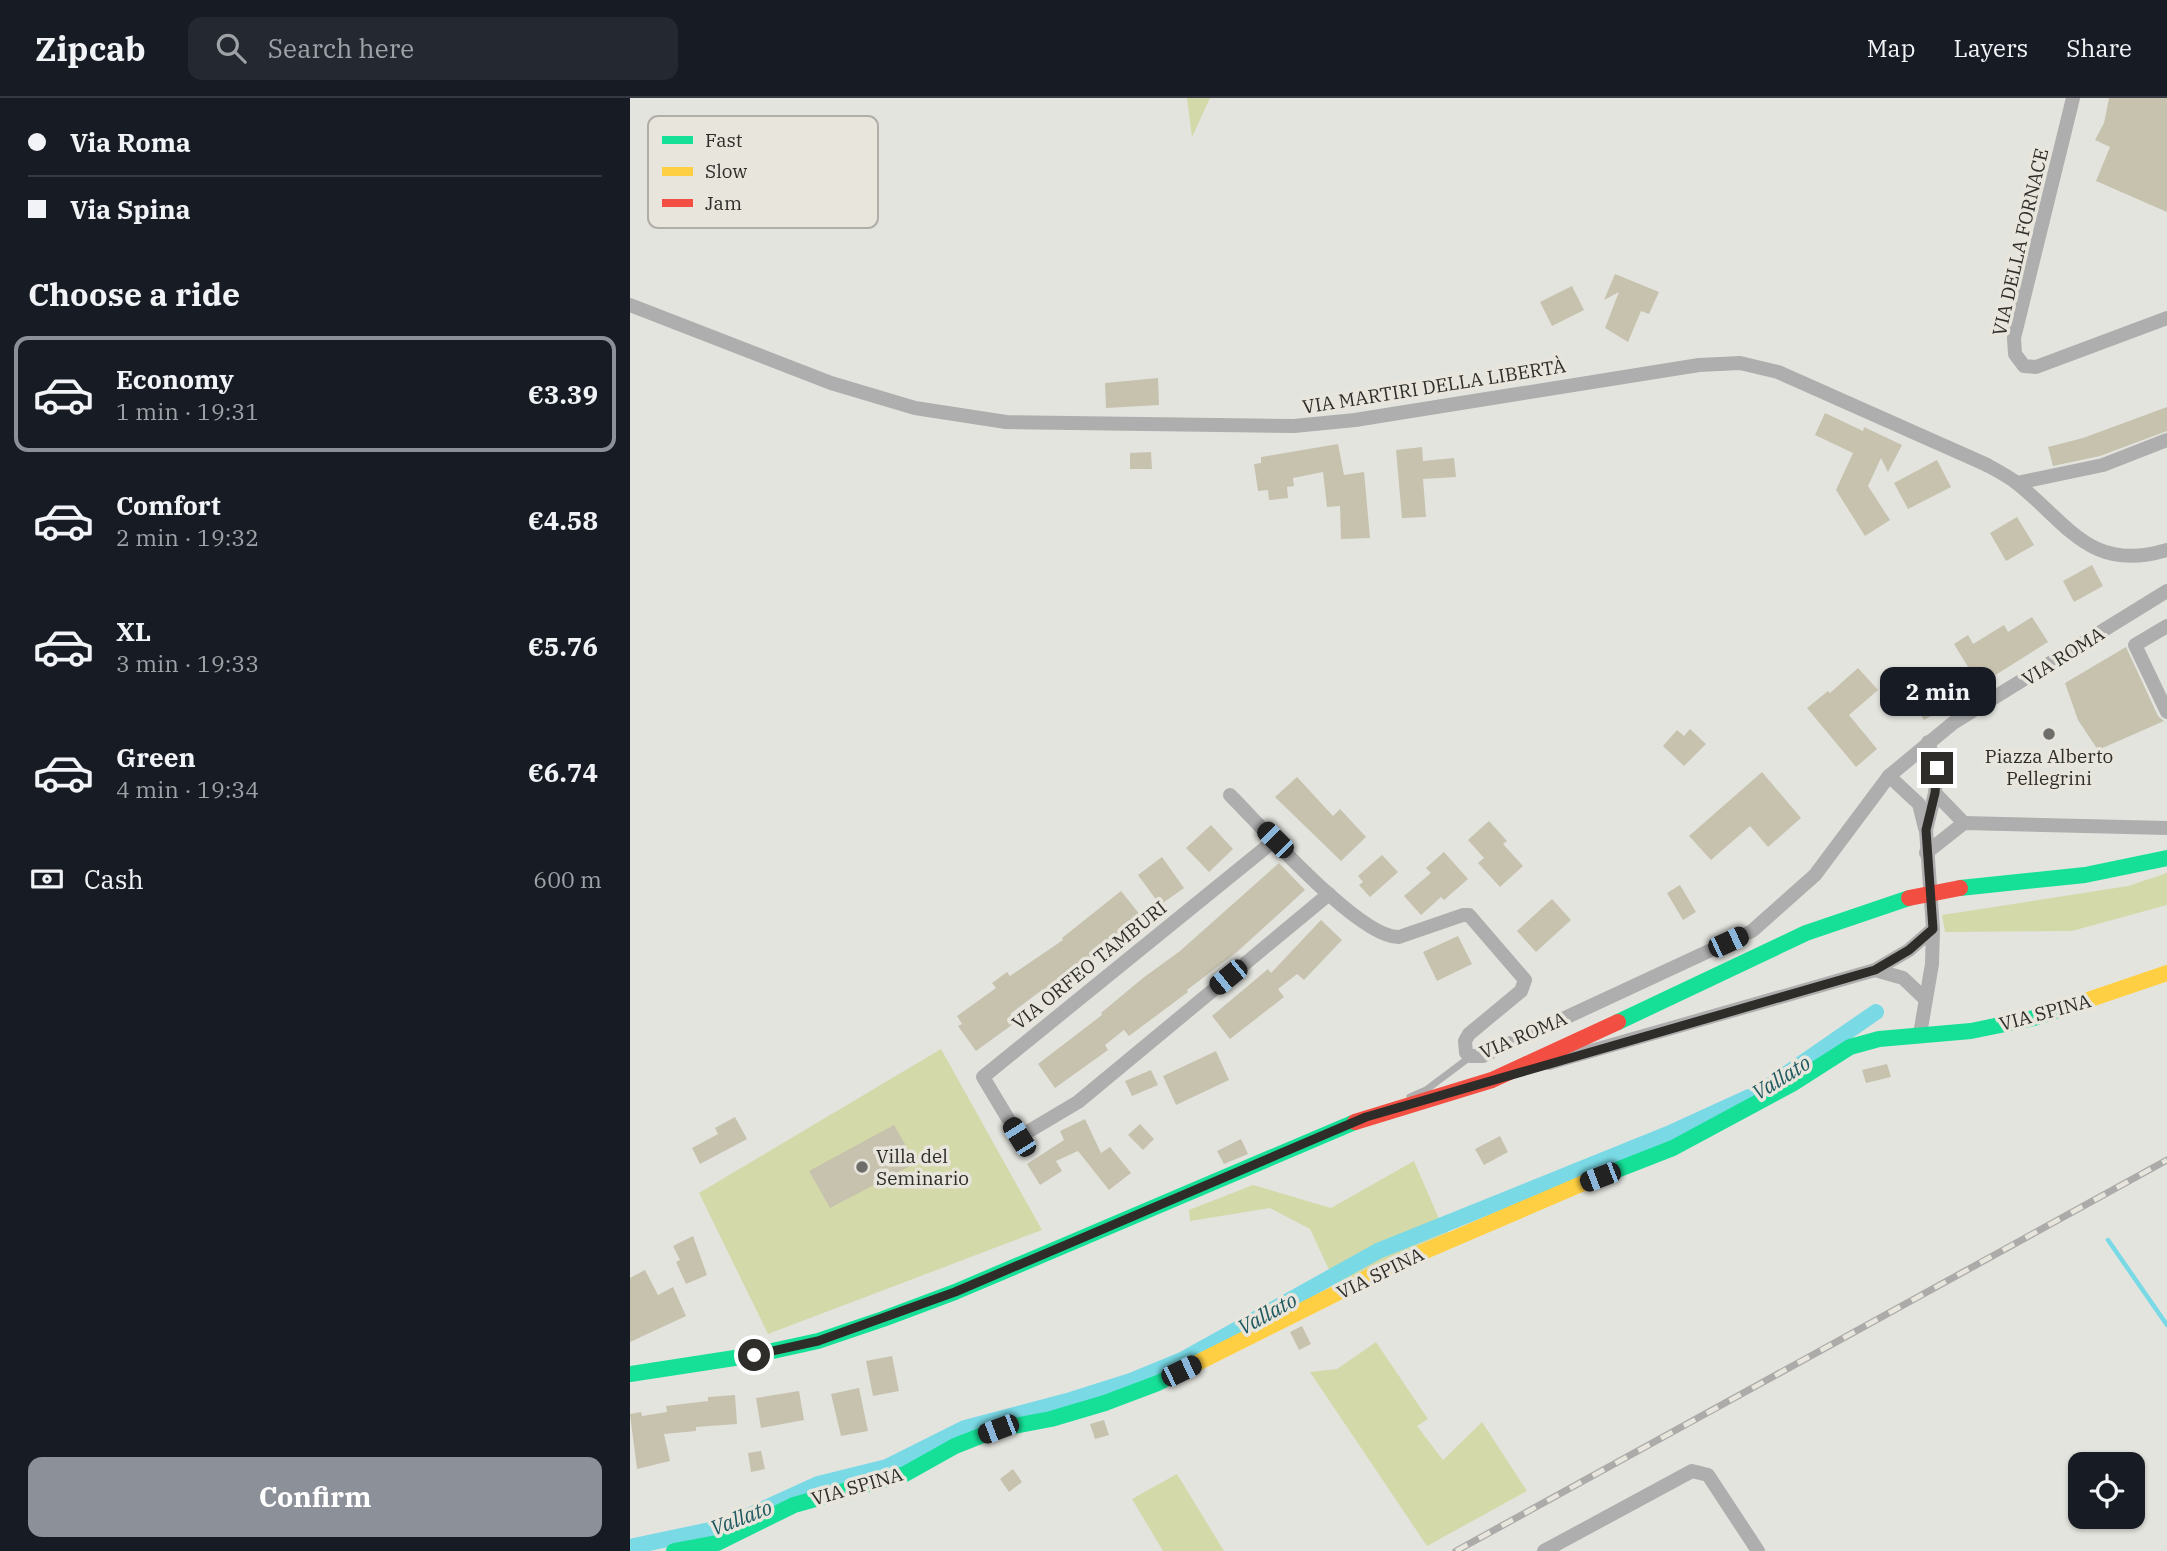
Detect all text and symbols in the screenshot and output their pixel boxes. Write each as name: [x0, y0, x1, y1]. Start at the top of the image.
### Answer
search box: [188, 17, 678, 80]
text: Zipcab: [35, 27, 146, 70]
icon: search: [212, 29, 250, 67]
text: Search here: [268, 31, 414, 65]
text: Map: [1867, 32, 1915, 64]
text: Layers: [1953, 32, 2028, 64]
text: Share: [2066, 32, 2132, 64]
legend: [648, 116, 878, 228]
text: Via Roma: [70, 125, 191, 159]
text: Fast: [705, 128, 743, 152]
street label: VIA DELLA FORNACE: [1987, 146, 2053, 338]
text: Slow: [705, 159, 747, 183]
text: Jam: [705, 191, 742, 215]
text: Via Spina: [70, 192, 191, 226]
text: Choose a ride: [28, 273, 240, 315]
street label: VIA MARTIRI DELLA LIBERTÀ: [1301, 353, 1567, 419]
text: Economy: [116, 362, 234, 396]
icon: car: [32, 363, 95, 426]
text: €3.39: [528, 377, 598, 411]
text: 1 min · 19:31: [116, 396, 259, 426]
text: Comfort: [116, 488, 221, 522]
icon: car: [32, 489, 95, 552]
text: €4.58: [528, 503, 598, 537]
text: 2 min · 19:32: [116, 522, 259, 552]
text: XL: [116, 614, 151, 648]
icon: car: [32, 615, 95, 678]
street label: VIA ROMA: [2017, 621, 2109, 691]
text: €5.76: [528, 629, 598, 663]
text: 3 min · 19:33: [116, 648, 259, 678]
callout: 2 min: [1879, 666, 1995, 716]
text: 2 min: [1906, 676, 1970, 706]
marker: Piazza Alberto Pellegrini: [2041, 726, 2057, 742]
text: Green: [116, 740, 196, 774]
icon: car: [32, 741, 95, 804]
place label: Piazza Alberto Pellegrini: [1985, 744, 2113, 790]
route end: [1921, 752, 1953, 784]
text: €6.74: [528, 755, 598, 789]
text: 4 min · 19:34: [116, 774, 259, 804]
car: [1253, 818, 1298, 862]
icon: cash: [28, 860, 66, 898]
text: Cash: [84, 862, 144, 896]
text: 600 m: [533, 864, 602, 894]
street label: VIA ORFEO TAMBURI: [1007, 895, 1171, 1035]
car: [1705, 924, 1752, 960]
car: [1206, 956, 1251, 998]
street label: VIA SPINA: [1997, 988, 2093, 1036]
street label: VIA ROMA: [1476, 1006, 1570, 1064]
water label: Vallato: [1746, 1048, 1816, 1106]
car: [999, 1114, 1040, 1160]
place label: Villa del Seminario: [876, 1144, 969, 1190]
marker: Villa del Seminario: [854, 1159, 870, 1175]
car: [1577, 1160, 1624, 1194]
street label: VIA SPINA: [1333, 1242, 1427, 1304]
water label: Vallato: [1232, 1285, 1302, 1341]
route start: [738, 1339, 770, 1371]
car: [1158, 1352, 1205, 1390]
car: [975, 1412, 1022, 1446]
map controls: [2068, 1452, 2145, 1529]
button: locate: [2068, 1452, 2145, 1529]
button: Confirm: [28, 1457, 602, 1537]
street label: VIA SPINA: [809, 1462, 905, 1510]
water label: Vallato: [706, 1492, 776, 1542]

